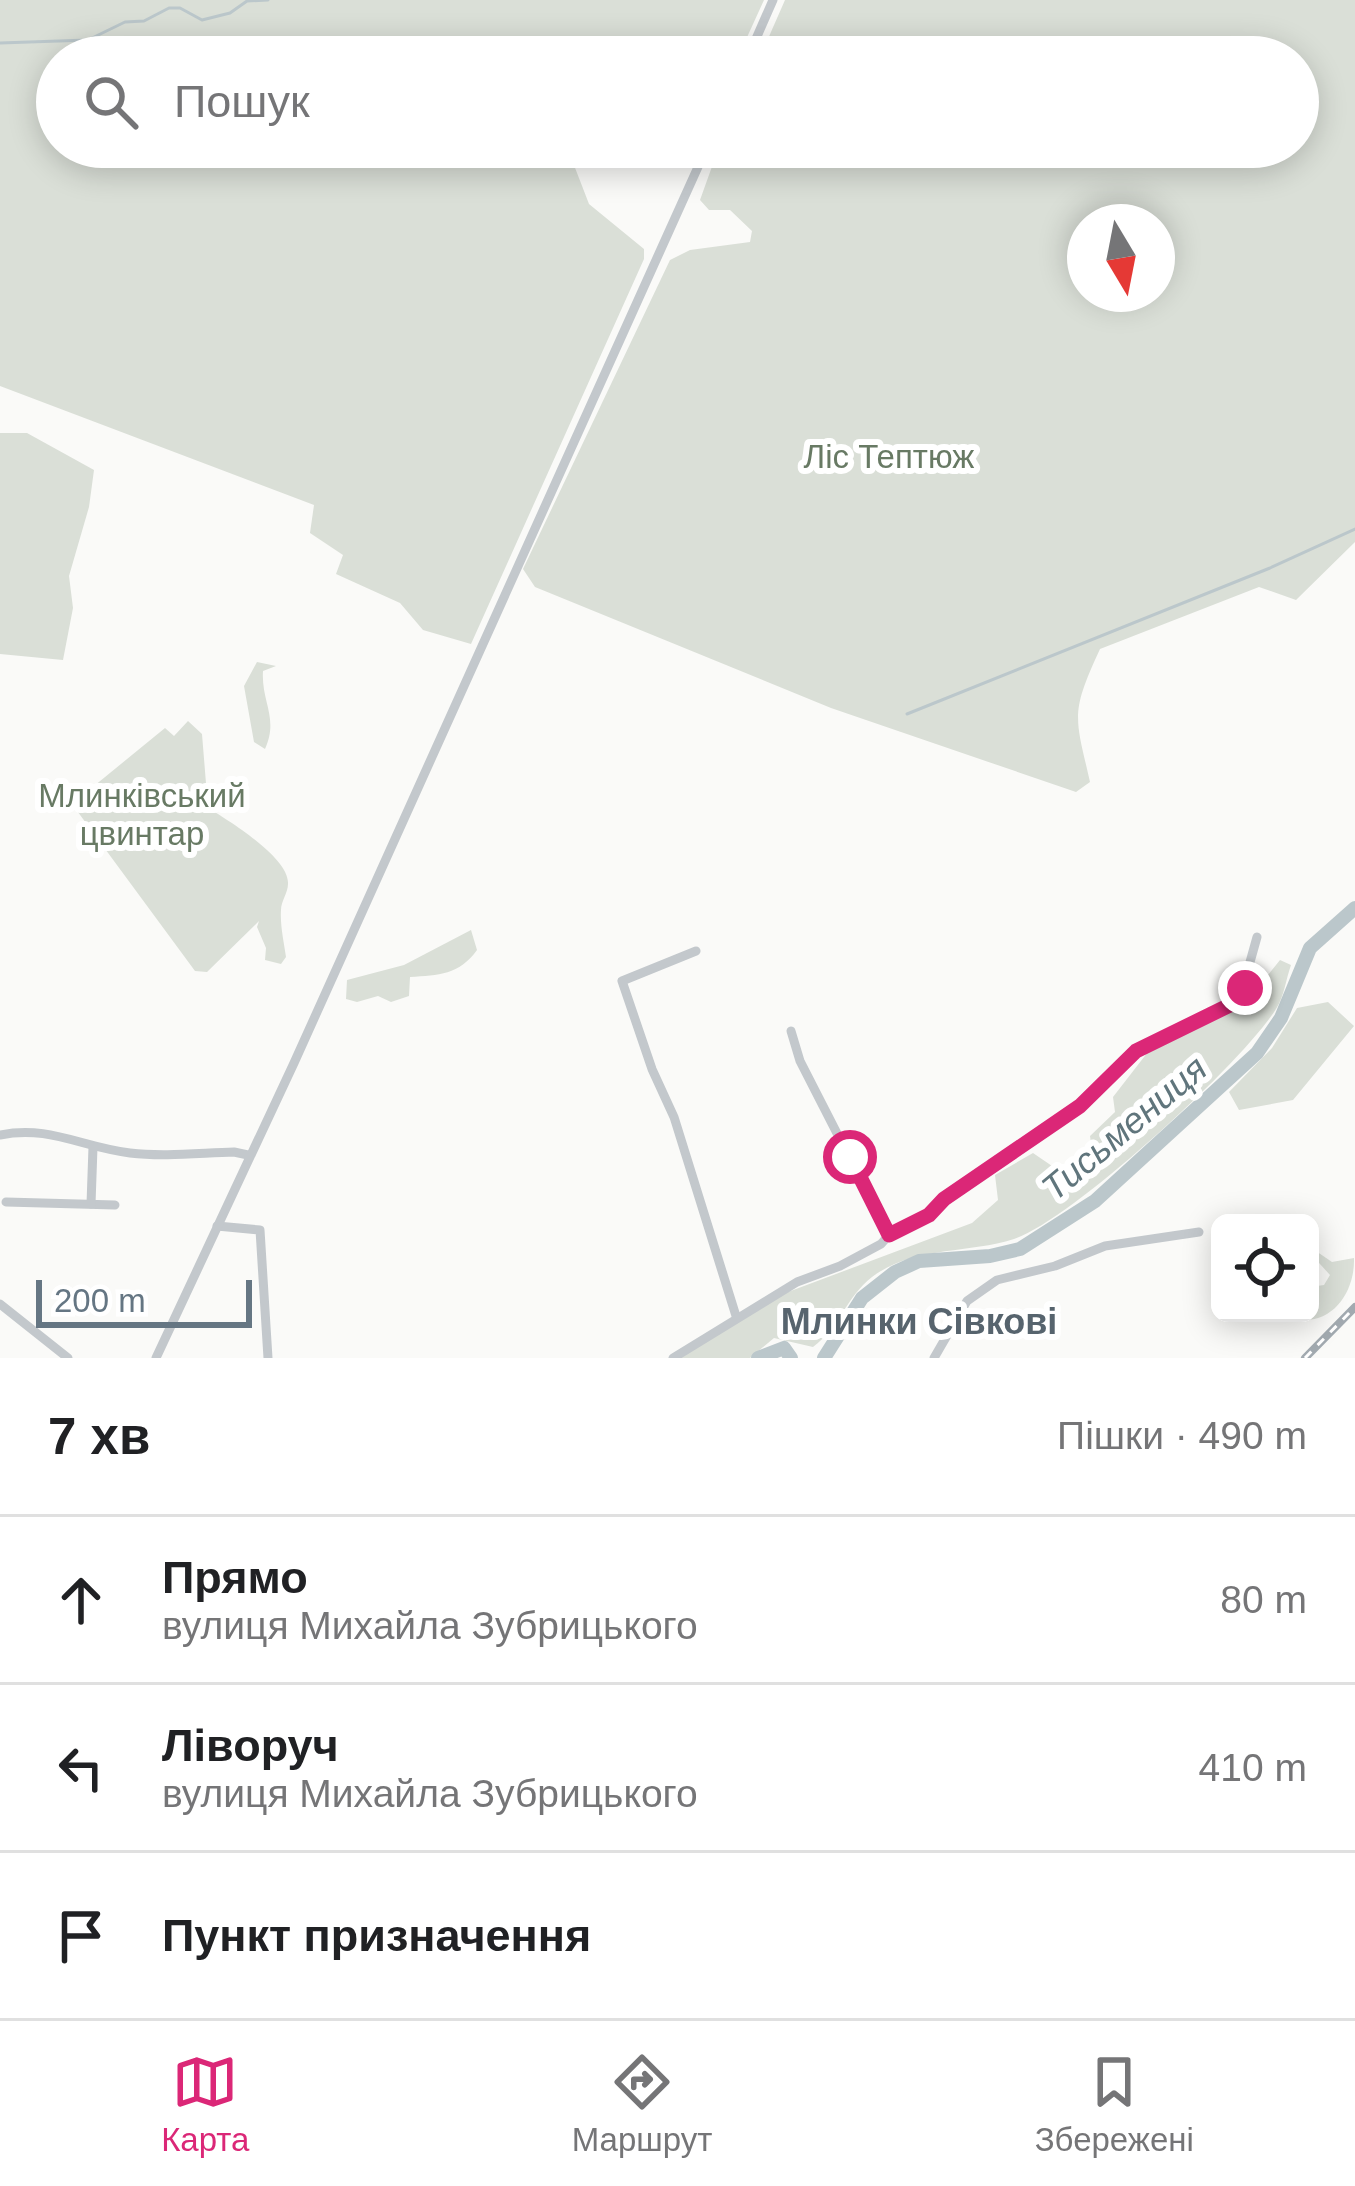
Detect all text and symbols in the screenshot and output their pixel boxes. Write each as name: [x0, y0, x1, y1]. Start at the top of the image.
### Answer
search box: [36, 36, 1319, 168]
icon: search: [78, 69, 144, 135]
text: Пошук: [174, 76, 310, 127]
north arrow: [1067, 204, 1175, 312]
park label: Ліс Тептюж: [804, 438, 974, 475]
park label: Млинківський цвинтар: [38, 777, 246, 852]
route end: [1218, 961, 1272, 1015]
water label: Тисьмениця: [1033, 1047, 1215, 1209]
route start: [823, 1130, 877, 1184]
map controls: [1211, 1214, 1319, 1322]
button: locate: [1211, 1214, 1319, 1322]
scale bar: [36, 1274, 252, 1327]
text: 200 m: [54, 1282, 146, 1319]
district label: Млинки Сівкові: [781, 1301, 1057, 1342]
text: 7 хв: [48, 1408, 150, 1465]
text: Пішки · 490 m: [1057, 1414, 1307, 1457]
text: Прямо: [162, 1552, 308, 1603]
icon: ahead: [48, 1567, 114, 1633]
text: 80 m: [1220, 1578, 1307, 1621]
text: вулиця Михайла Зубрицького: [162, 1604, 698, 1647]
text: Ліворуч: [162, 1720, 339, 1771]
icon: left: [48, 1735, 114, 1801]
text: 410 m: [1199, 1746, 1307, 1789]
text: вулиця Михайла Зубрицького: [162, 1772, 698, 1815]
icon: arrive: [48, 1903, 114, 1969]
text: Пункт призначення: [162, 1910, 591, 1961]
tab: Карта: [161, 2049, 249, 2159]
tab: Маршрут: [572, 2049, 712, 2159]
tab: Збережені: [1035, 2049, 1194, 2159]

